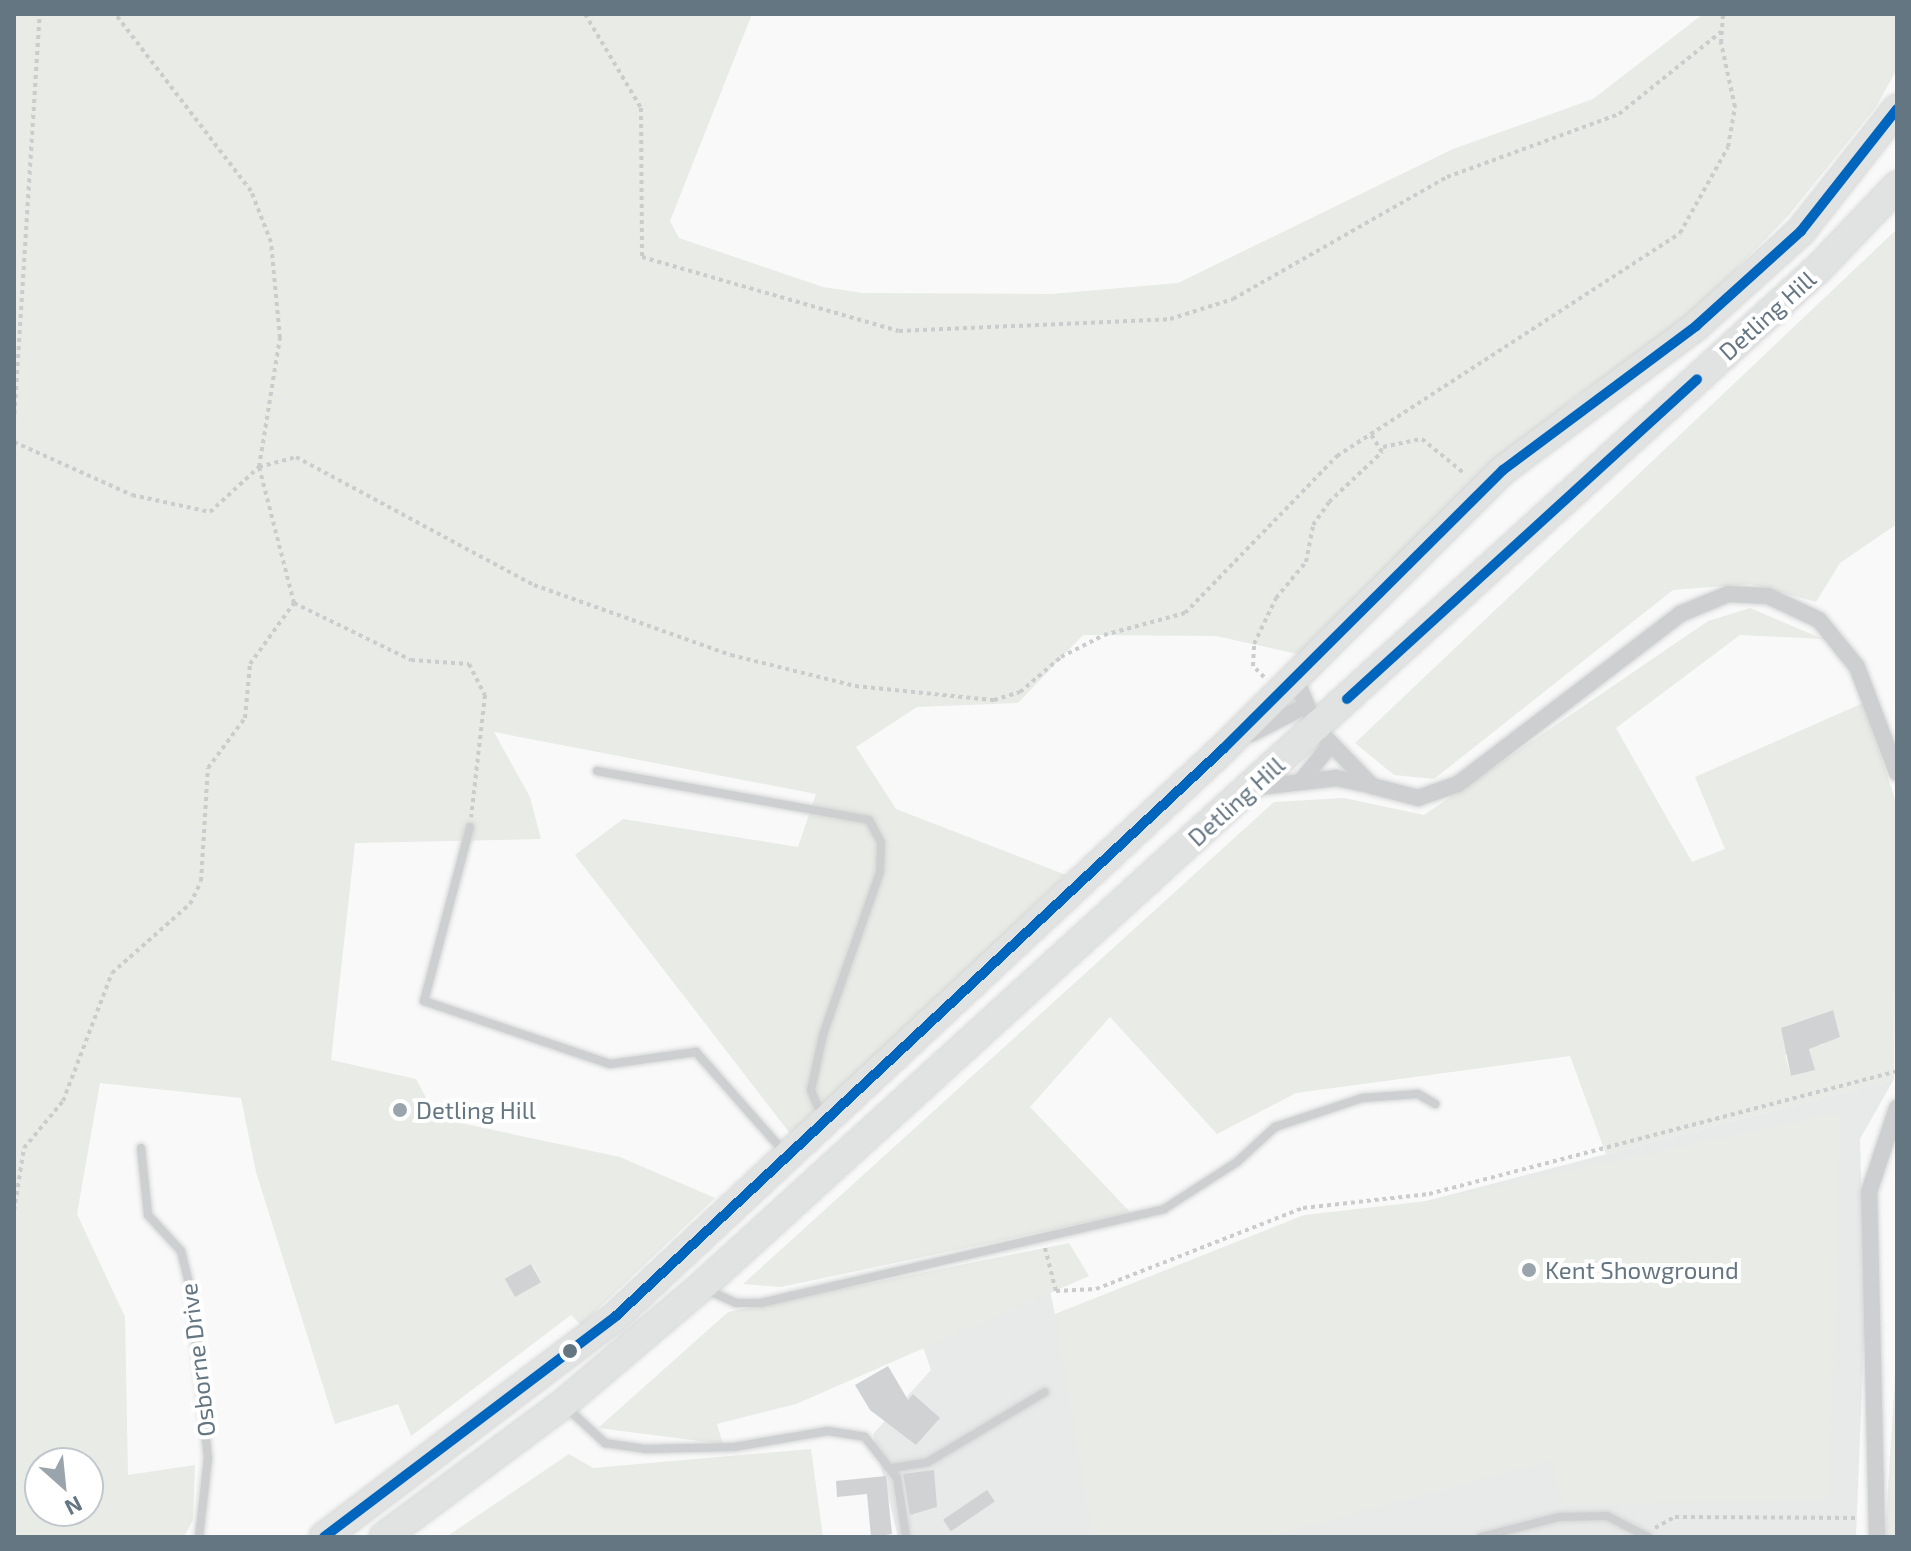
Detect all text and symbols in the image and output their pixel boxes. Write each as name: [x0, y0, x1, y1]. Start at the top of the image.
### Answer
street label: Detling Hill: [1713, 264, 1821, 366]
street label: Detling Hill: [1182, 750, 1290, 852]
place label: Detling Hill: [416, 1096, 536, 1124]
marker: Detling Hill: [391, 1101, 409, 1119]
place label: Kent Showground: [1545, 1256, 1739, 1284]
marker: Kent Showground: [1520, 1261, 1538, 1279]
street label: Osborne Drive: [173, 1282, 221, 1438]
unlabelled marker: [562, 1343, 578, 1359]
north arrow: [24, 1447, 104, 1527]
text: N: [61, 1491, 87, 1522]

